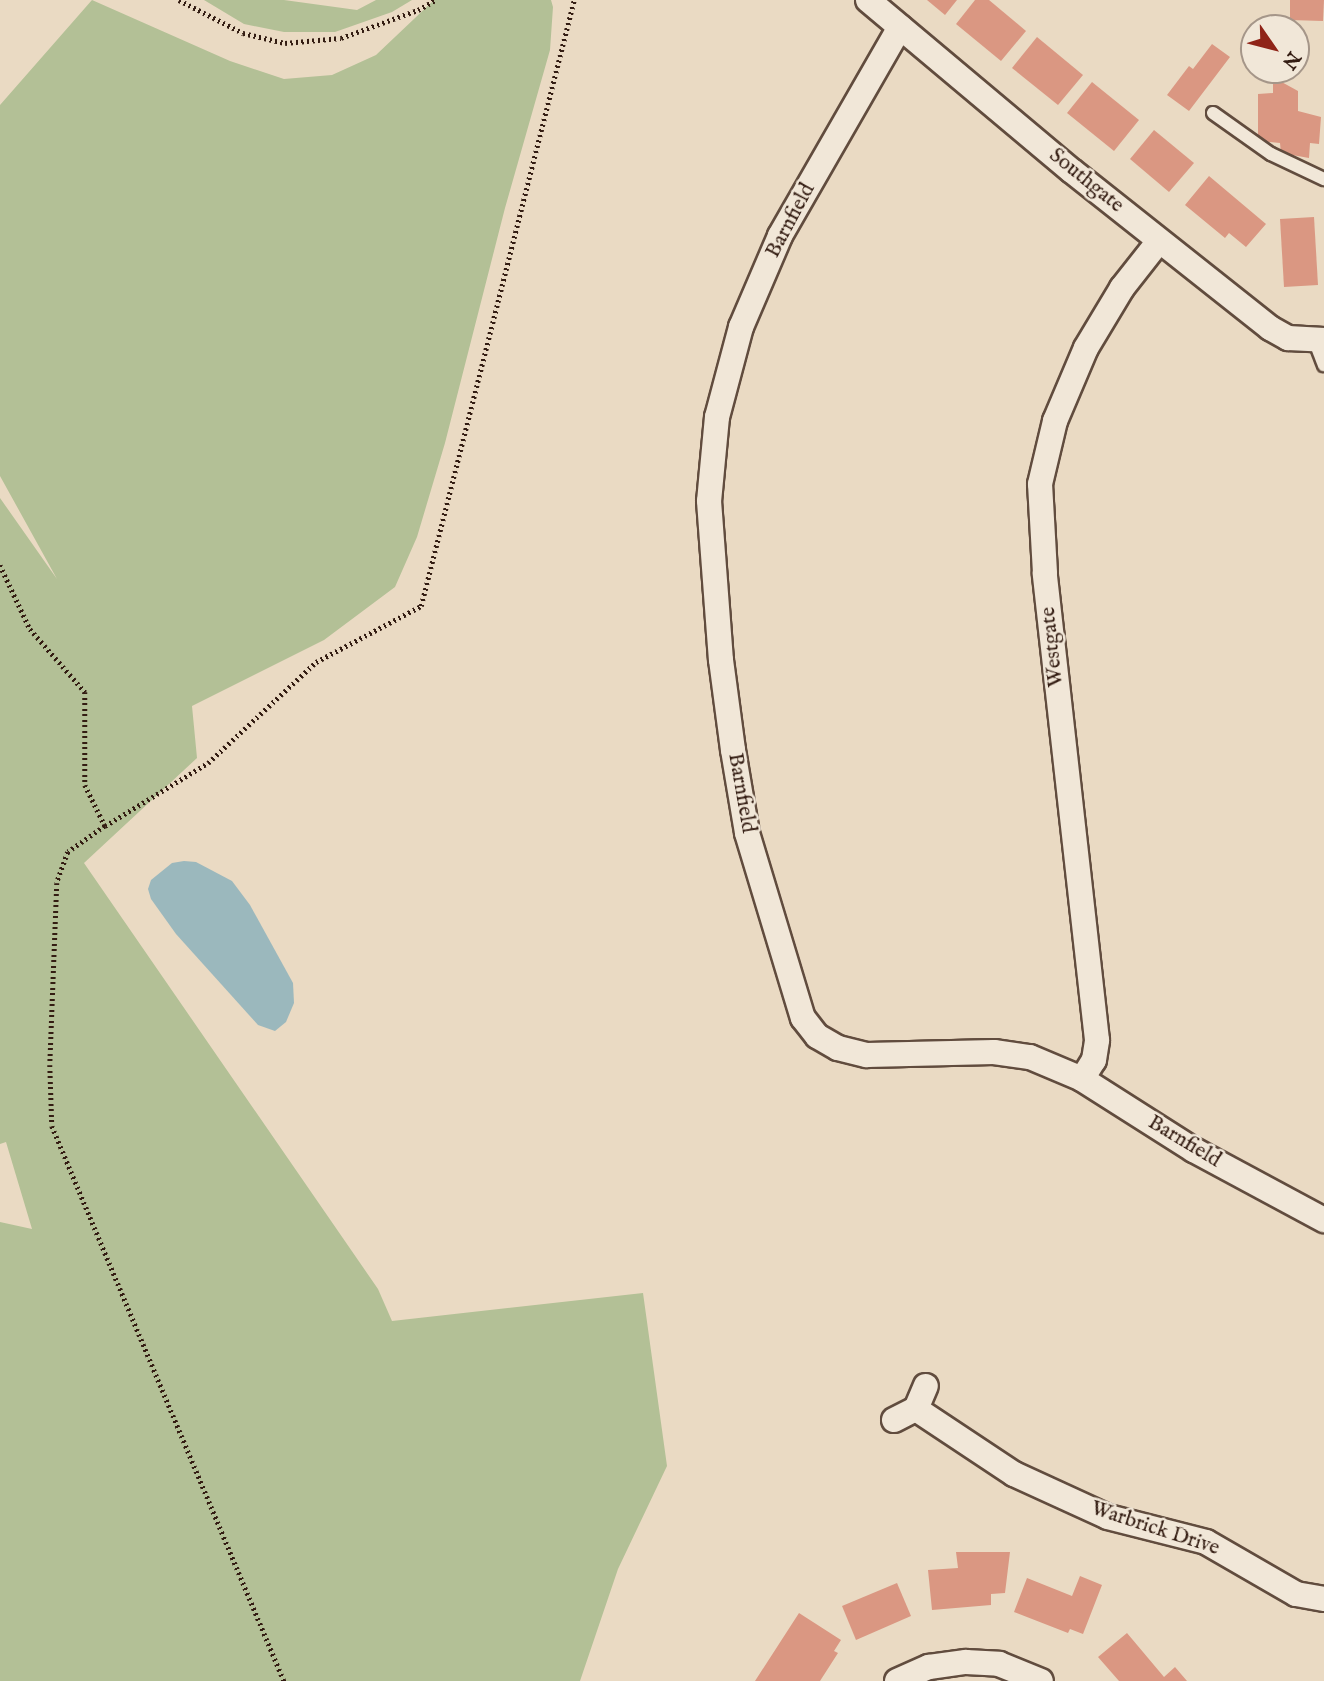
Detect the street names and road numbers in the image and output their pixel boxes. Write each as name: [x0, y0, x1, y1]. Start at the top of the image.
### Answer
street label: Southgate: [1044, 143, 1128, 219]
street label: Barnfield: [761, 179, 821, 263]
street label: Westgate: [1036, 606, 1070, 688]
street label: Barnfield: [722, 751, 760, 835]
street label: Barnfield: [1143, 1110, 1225, 1174]
street label: Warbrick Drive: [1088, 1496, 1222, 1562]

